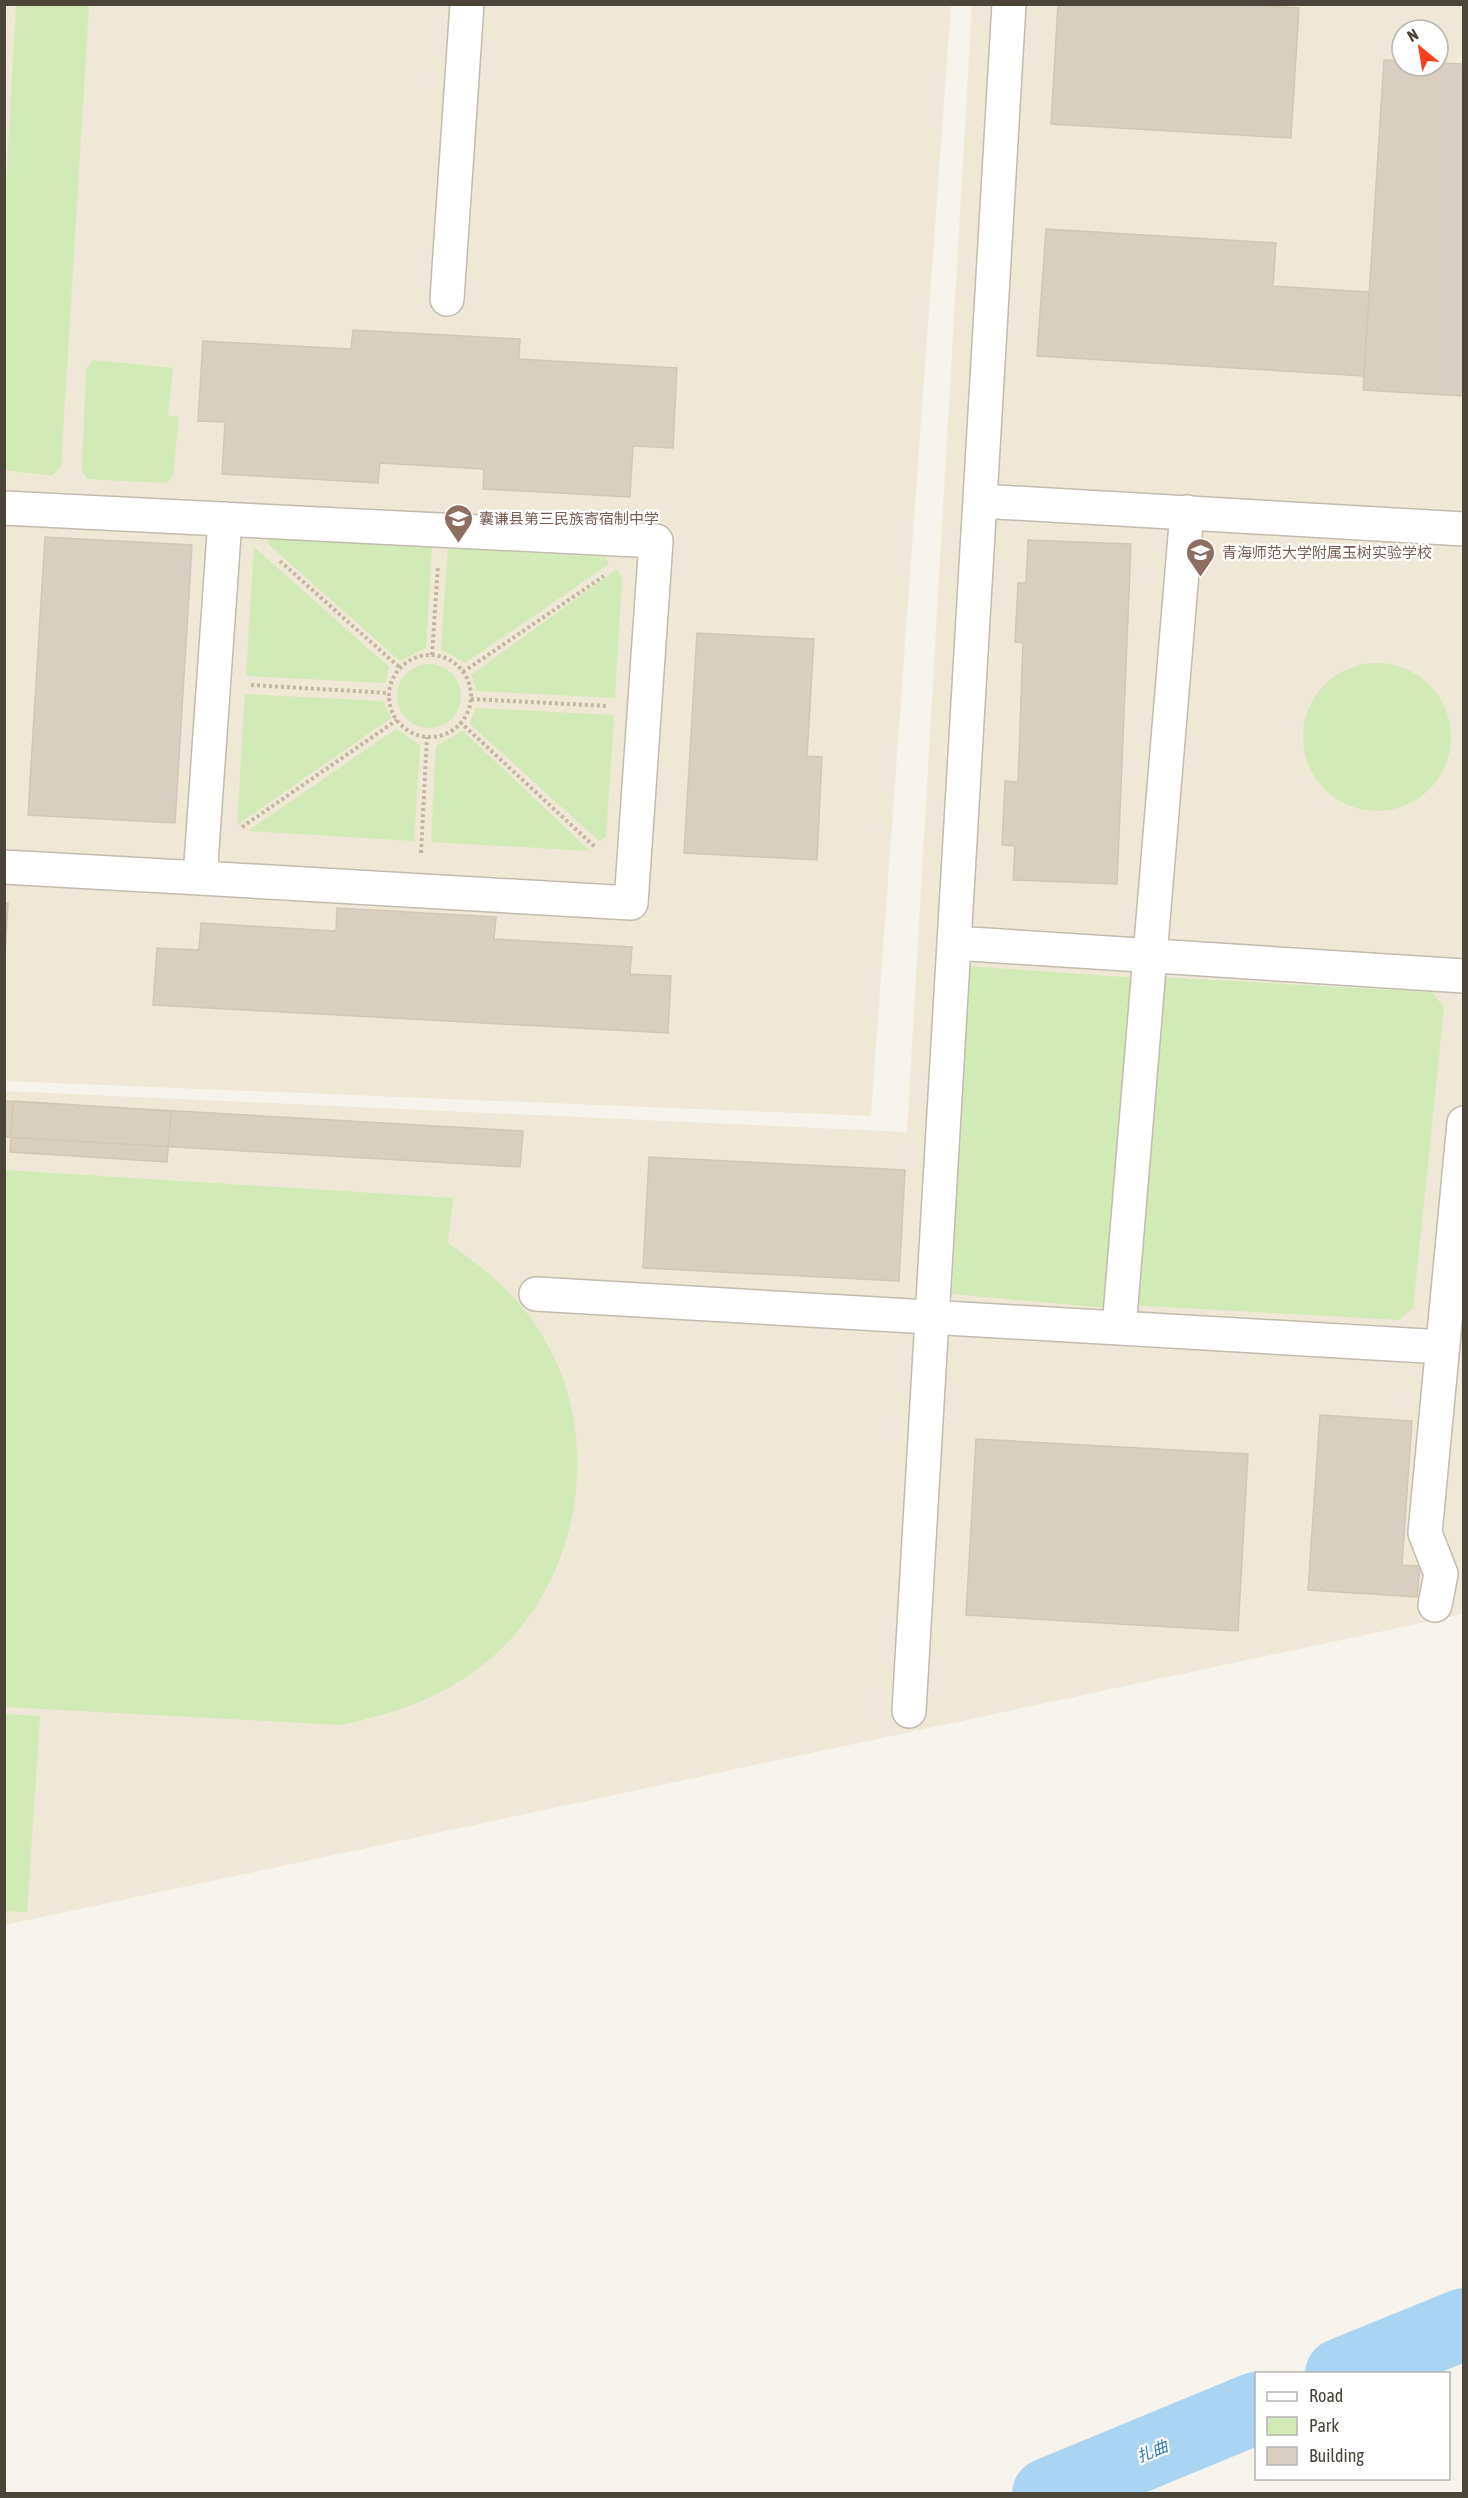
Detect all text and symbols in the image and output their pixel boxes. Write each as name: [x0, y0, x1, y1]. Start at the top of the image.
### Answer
north arrow: [1390, 18, 1450, 78]
text: N: [1404, 25, 1421, 45]
school or university icon: 囊谦县第三民族寄宿制中学: [442, 502, 474, 544]
place label: 囊谦县第三民族寄宿制中学: [479, 510, 659, 527]
school or university icon: 青海师范大学附属玉树实验学校: [1185, 536, 1217, 578]
place label: 青海师范大学附属玉树实验学校: [1222, 544, 1432, 561]
legend: [1255, 2372, 1450, 2480]
text: Road: [1309, 2385, 1343, 2406]
text: Park: [1309, 2415, 1339, 2436]
water label: 扎曲: [1134, 2436, 1172, 2465]
text: Building: [1309, 2445, 1364, 2466]

